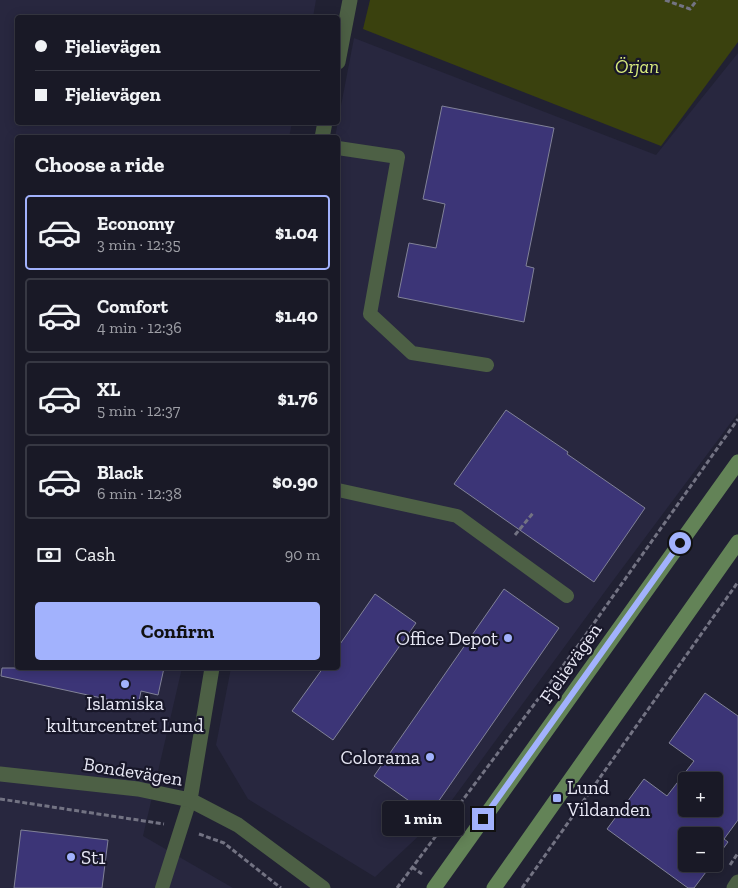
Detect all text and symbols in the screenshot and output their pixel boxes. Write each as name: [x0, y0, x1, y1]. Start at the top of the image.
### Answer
text: Fjelievägen: [65, 35, 161, 58]
park label: Örjan: [615, 55, 659, 78]
text: Fjelievägen: [65, 83, 161, 106]
text: Choose a ride: [35, 151, 165, 178]
icon: car: [37, 210, 82, 255]
text: Economy: [97, 212, 175, 235]
text: $1.04: [275, 221, 318, 244]
text: 3 min · 12:35: [97, 235, 181, 254]
icon: car: [37, 293, 82, 338]
text: Comfort: [97, 295, 168, 318]
text: $1.40: [275, 304, 318, 327]
text: 4 min · 12:36: [97, 318, 182, 337]
icon: car: [37, 376, 82, 421]
text: XL: [97, 378, 120, 401]
text: $1.76: [278, 387, 318, 410]
text: 5 min · 12:37: [97, 401, 180, 420]
icon: car: [37, 459, 82, 504]
text: Black: [97, 461, 143, 484]
text: $0.90: [272, 470, 318, 493]
text: 6 min · 12:38: [97, 484, 182, 503]
route start: [669, 532, 691, 554]
icon: cash: [35, 541, 63, 569]
text: Cash: [75, 543, 115, 566]
text: 90 m: [285, 545, 320, 564]
button: Confirm: [35, 602, 320, 660]
street label: Fjelievägen: [535, 619, 606, 708]
place label: Office Depot: [396, 627, 498, 650]
marker: Office Depot: [502, 632, 514, 644]
marker: Islamiska kulturcentret Lund: [119, 678, 131, 690]
place label: Islamiska kulturcentret Lund: [46, 692, 204, 737]
place label: Colorama: [340, 746, 420, 769]
marker: Colorama: [424, 751, 436, 763]
street label: Bondevägen: [82, 752, 184, 791]
map controls: [678, 772, 723, 872]
button: +: [678, 772, 723, 817]
place label: Lund Vildanden: [566, 776, 650, 821]
marker: Lund Vildanden: [551, 792, 563, 804]
callout: 1 min: [383, 802, 466, 836]
route end: [472, 808, 494, 830]
text: 1 min: [404, 809, 442, 828]
button: −: [678, 827, 723, 872]
place label: St1: [81, 846, 106, 869]
marker: St1: [65, 851, 77, 863]

